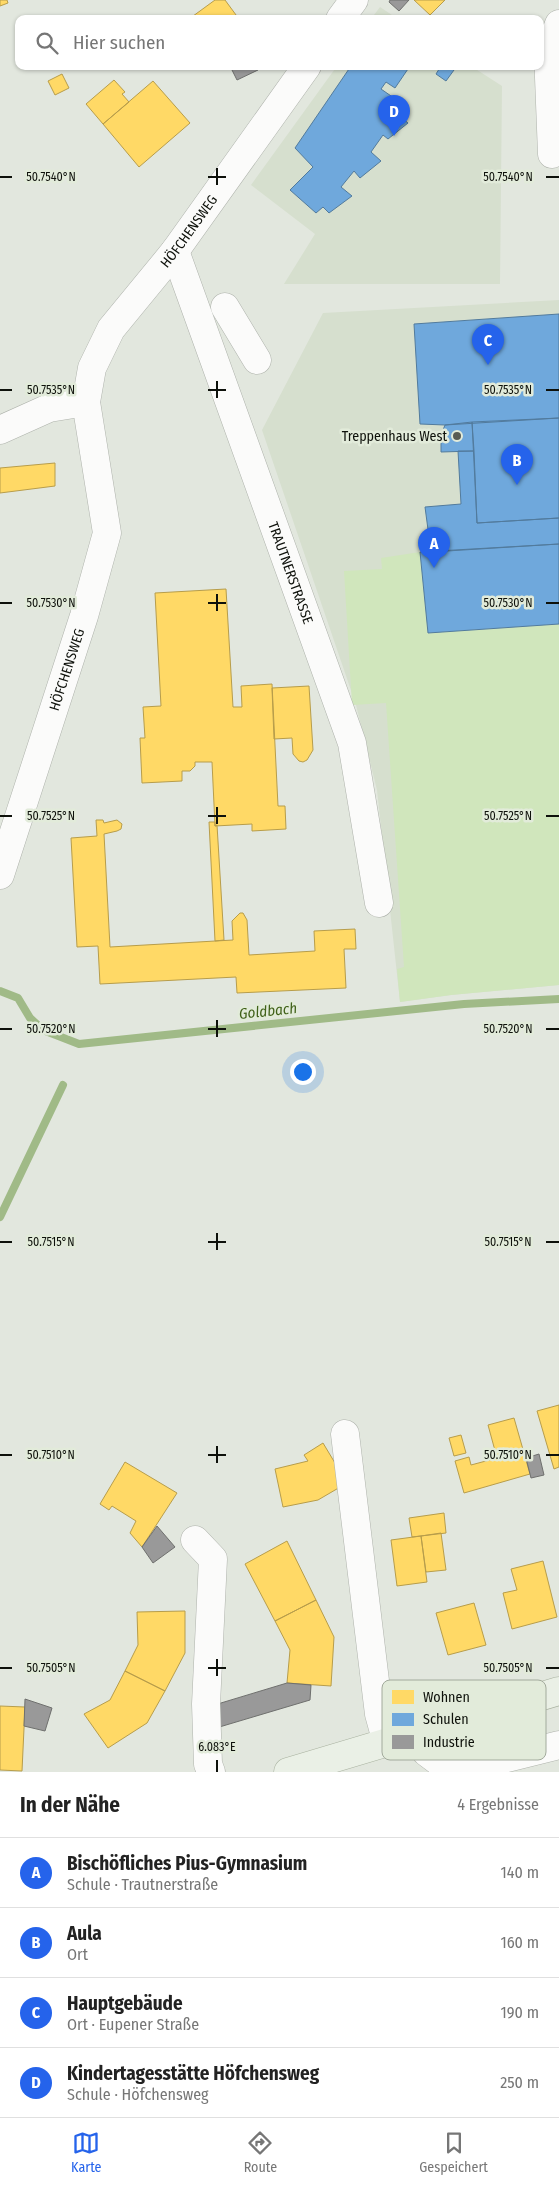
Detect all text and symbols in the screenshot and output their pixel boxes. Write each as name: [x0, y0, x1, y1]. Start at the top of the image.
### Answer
search box: [15, 15, 544, 70]
icon: search: [33, 29, 61, 57]
text: Hier suchen: [73, 31, 165, 54]
pin: D: [378, 95, 410, 136]
text: 50.7540°N: [26, 170, 76, 184]
text: 50.7540°N: [483, 170, 533, 184]
street label: HÖFCHENSWEG: [157, 192, 221, 271]
pin: C: [472, 324, 504, 365]
text: 50.7535°N: [27, 383, 75, 397]
text: 50.7535°N: [484, 383, 532, 397]
place label: Treppenhaus West: [342, 428, 447, 445]
marker: Treppenhaus West: [451, 430, 463, 442]
pin: B: [501, 444, 533, 485]
street label: TRAUTNERSTRASSE: [264, 520, 317, 627]
pin: A: [418, 527, 450, 568]
text: 50.7530°N: [27, 596, 76, 610]
text: 50.7530°N: [484, 596, 533, 610]
street label: HÖFCHENSWEG: [46, 626, 88, 713]
text: 50.7525°N: [27, 809, 75, 823]
text: 50.7525°N: [484, 809, 532, 823]
water label: Goldbach: [238, 999, 298, 1023]
text: 50.7520°N: [27, 1022, 75, 1036]
text: 50.7520°N: [484, 1022, 532, 1036]
your location: [290, 1059, 316, 1085]
text: 50.7515°N: [28, 1235, 74, 1249]
text: 50.7515°N: [485, 1235, 531, 1249]
text: 50.7510°N: [27, 1448, 75, 1462]
text: 50.7510°N: [484, 1448, 532, 1462]
text: 50.7505°N: [26, 1661, 76, 1675]
text: 50.7505°N: [483, 1661, 533, 1675]
legend: [382, 1680, 546, 1760]
text: Wohnen: [423, 1689, 470, 1706]
text: Schulen: [423, 1711, 469, 1728]
text: Industrie: [423, 1734, 475, 1751]
text: 6.083°E: [198, 1740, 236, 1754]
text: In der Nähe: [20, 1792, 120, 1818]
text: 4 Ergebnisse: [457, 1795, 539, 1814]
text: Bischöfliches Pius-Gymnasium: [67, 1852, 307, 1875]
text: A: [32, 1863, 40, 1882]
text: 140 m: [501, 1863, 539, 1882]
text: Schule · Trautnerstraße: [67, 1875, 218, 1894]
text: Aula: [67, 1922, 102, 1945]
text: B: [32, 1933, 40, 1952]
text: 160 m: [500, 1933, 539, 1952]
text: Ort: [67, 1945, 88, 1964]
text: Hauptgebäude: [67, 1992, 183, 2015]
text: C: [32, 2003, 40, 2022]
text: 190 m: [501, 2003, 539, 2022]
text: Ort · Eupener Straße: [67, 2015, 199, 2034]
text: Kindertagesstätte Höfchensweg: [67, 2062, 319, 2085]
text: D: [31, 2073, 41, 2092]
text: 250 m: [500, 2073, 539, 2092]
text: Schule · Höfchensweg: [67, 2085, 209, 2104]
tab: Karte: [71, 2129, 101, 2176]
tab: Route: [244, 2129, 277, 2176]
tab: Gespeichert: [419, 2129, 488, 2176]

